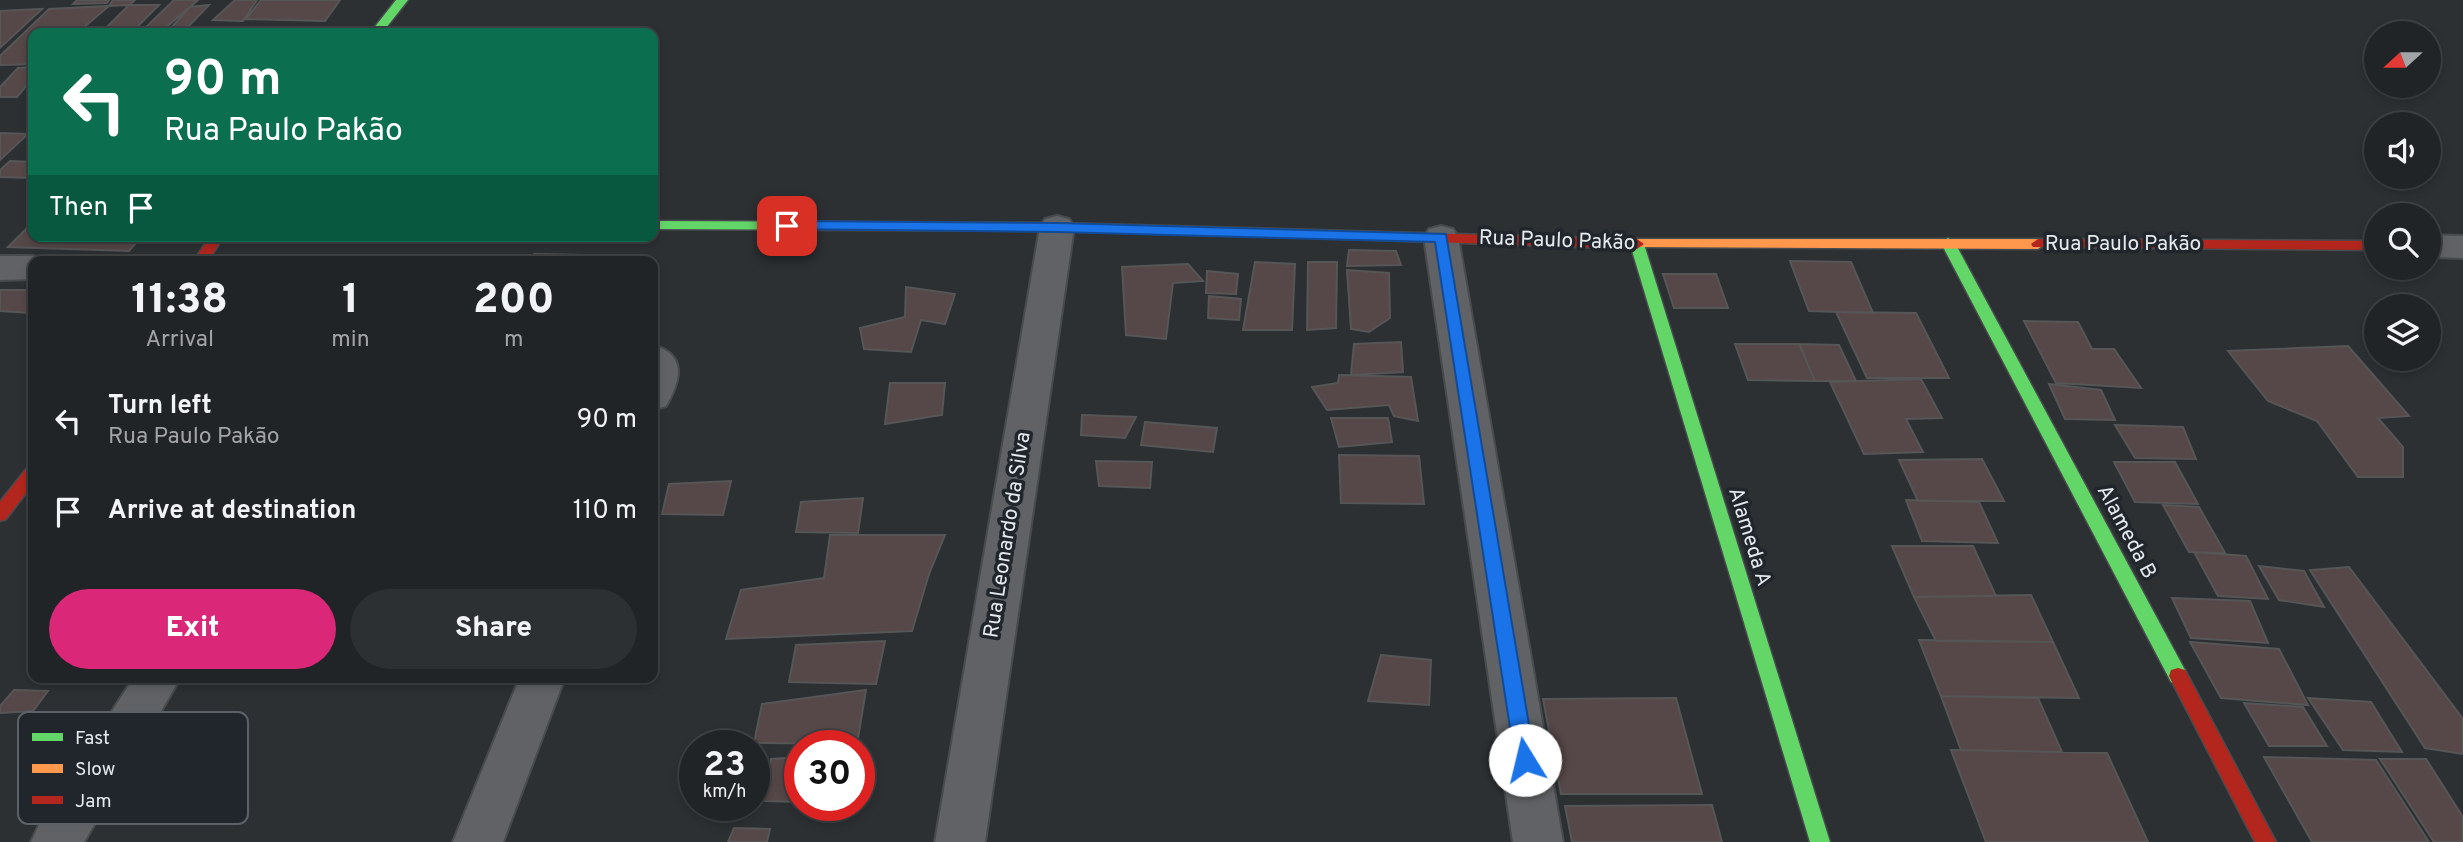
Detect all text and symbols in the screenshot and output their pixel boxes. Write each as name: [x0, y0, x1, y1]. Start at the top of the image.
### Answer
north arrow: [2364, 21, 2441, 98]
map controls: [2364, 21, 2441, 371]
text: 90 m: [164, 51, 282, 113]
icon: left: [49, 56, 140, 147]
text: Rua Paulo Pakão: [164, 112, 403, 152]
button: sound: [2364, 112, 2441, 189]
icon: arrive: [122, 189, 160, 227]
text: Then: [49, 192, 108, 225]
pin: [757, 196, 817, 256]
button: search: [2364, 203, 2441, 280]
icon: arrive: [768, 207, 806, 245]
street label: Rua Paulo Pakão: [1478, 225, 1636, 257]
street label: Rua Paulo Pakão: [2045, 231, 2201, 258]
text: 11:38: [131, 275, 228, 328]
text: 1: [342, 275, 359, 328]
text: 200: [473, 275, 555, 328]
button: layers: [2364, 294, 2441, 371]
text: Arrival: [145, 326, 214, 355]
text: min: [331, 326, 370, 355]
text: m: [504, 326, 524, 355]
text: Turn left: [108, 390, 212, 423]
icon: left: [49, 402, 87, 440]
text: 90 m: [577, 404, 637, 437]
text: Rua Paulo Pakão: [108, 423, 280, 452]
street label: Rua Leonardo da Silva: [978, 430, 1038, 640]
street label: Alameda B: [2090, 480, 2162, 584]
street label: Alameda A: [1721, 484, 1777, 590]
icon: arrive: [49, 493, 87, 531]
text: Arrive at destination: [108, 495, 356, 528]
text: 110 m: [573, 495, 637, 528]
button: Exit: [49, 589, 336, 669]
button: Share: [350, 589, 637, 669]
legend: [18, 712, 248, 824]
position arrow: [1488, 723, 1562, 797]
text: Fast: [75, 727, 110, 751]
speed limit sign: 30: [784, 730, 875, 821]
text: 23: [703, 744, 746, 788]
text: Slow: [75, 758, 115, 782]
text: km/h: [703, 781, 746, 804]
text: Jam: [75, 790, 112, 814]

